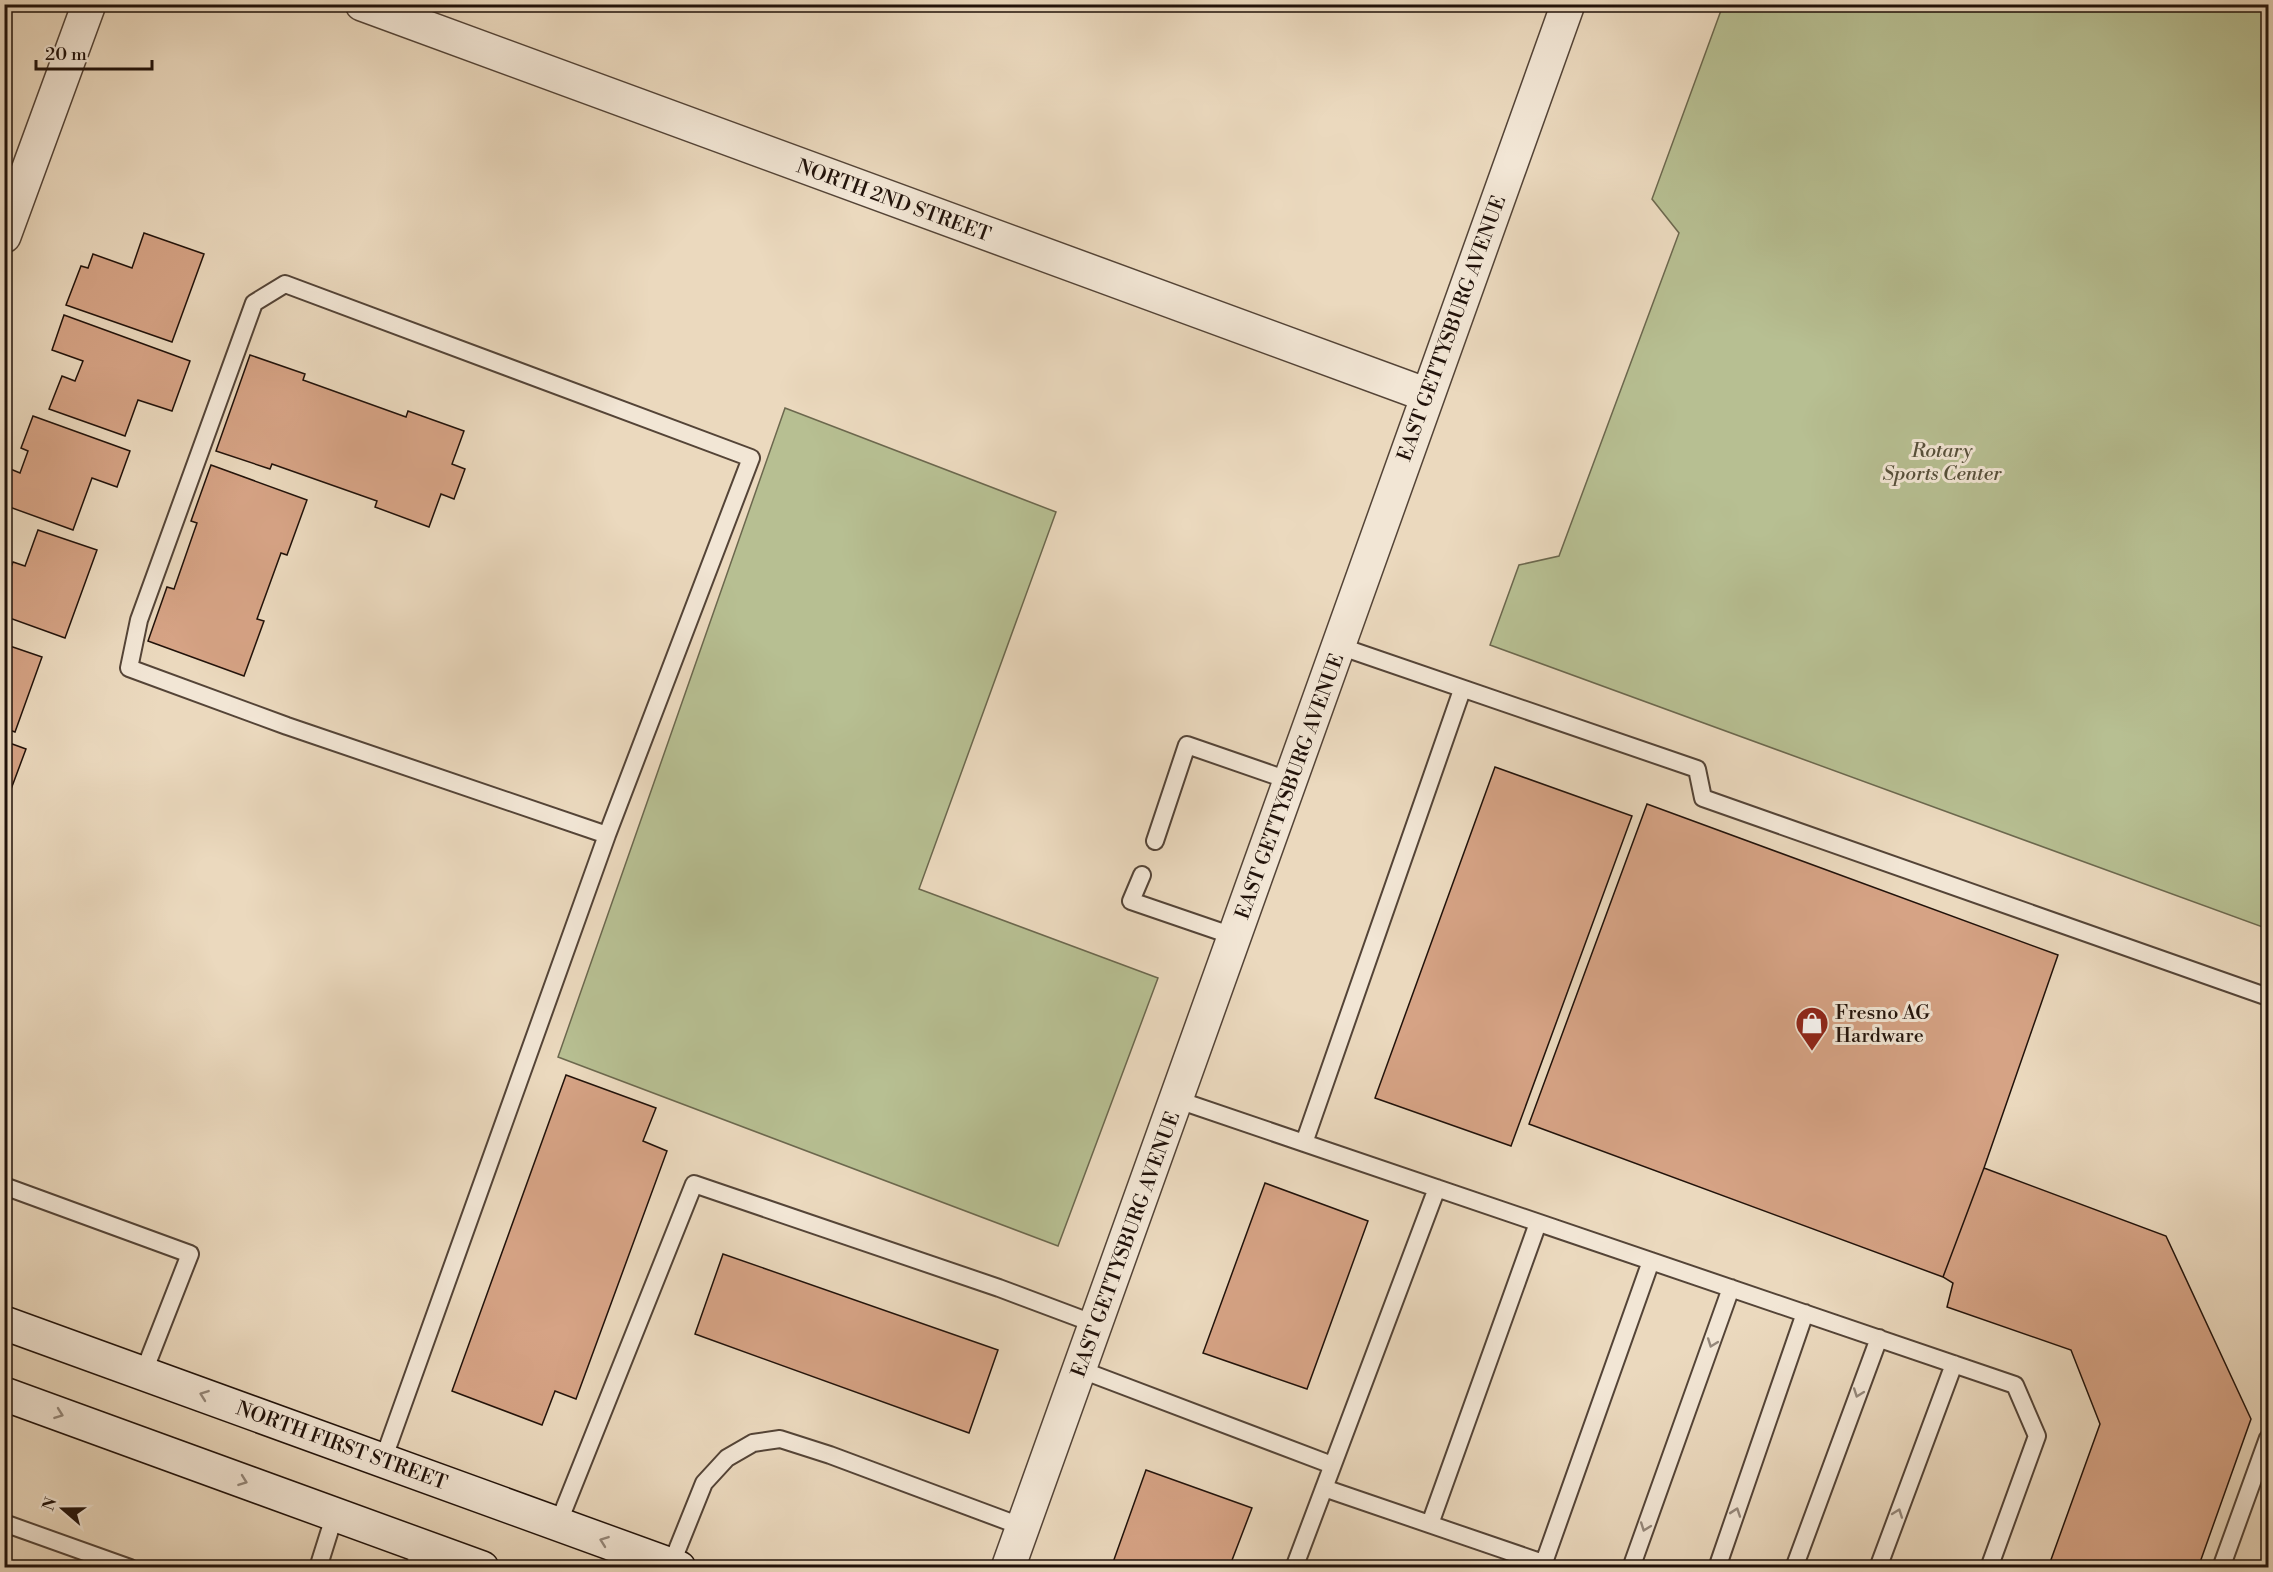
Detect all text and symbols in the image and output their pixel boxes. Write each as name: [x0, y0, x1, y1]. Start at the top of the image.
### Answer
scale bar: [36, 33, 152, 71]
text: 20 m: [45, 43, 87, 66]
street label: NORTH 2ND STREET: [793, 155, 994, 248]
street label: EAST GETTYSBURG AVENUE: [1393, 192, 1512, 465]
park label: Rotary Sports Center: [1883, 439, 2002, 487]
street label: EAST GETTYSBURG AVENUE: [1231, 650, 1350, 923]
place label: Fresno AG Hardware: [1835, 1001, 1930, 1049]
shop icon: Fresno AG Hardware: [1794, 1005, 1830, 1052]
street label: EAST GETTYSBURG AVENUE: [1067, 1108, 1186, 1381]
one-way arrow: [1706, 1337, 1719, 1348]
one-way arrow: [1853, 1387, 1866, 1398]
one-way arrow: [199, 1390, 210, 1403]
street label: NORTH FIRST STREET: [232, 1397, 451, 1496]
one-way arrow: [53, 1407, 64, 1419]
one-way arrow: [237, 1473, 248, 1486]
north arrow: [33, 1479, 93, 1539]
text: N: [38, 1495, 62, 1514]
one-way arrow: [1728, 1507, 1741, 1518]
one-way arrow: [1891, 1508, 1904, 1519]
one-way arrow: [1640, 1521, 1653, 1531]
one-way arrow: [600, 1535, 610, 1548]

